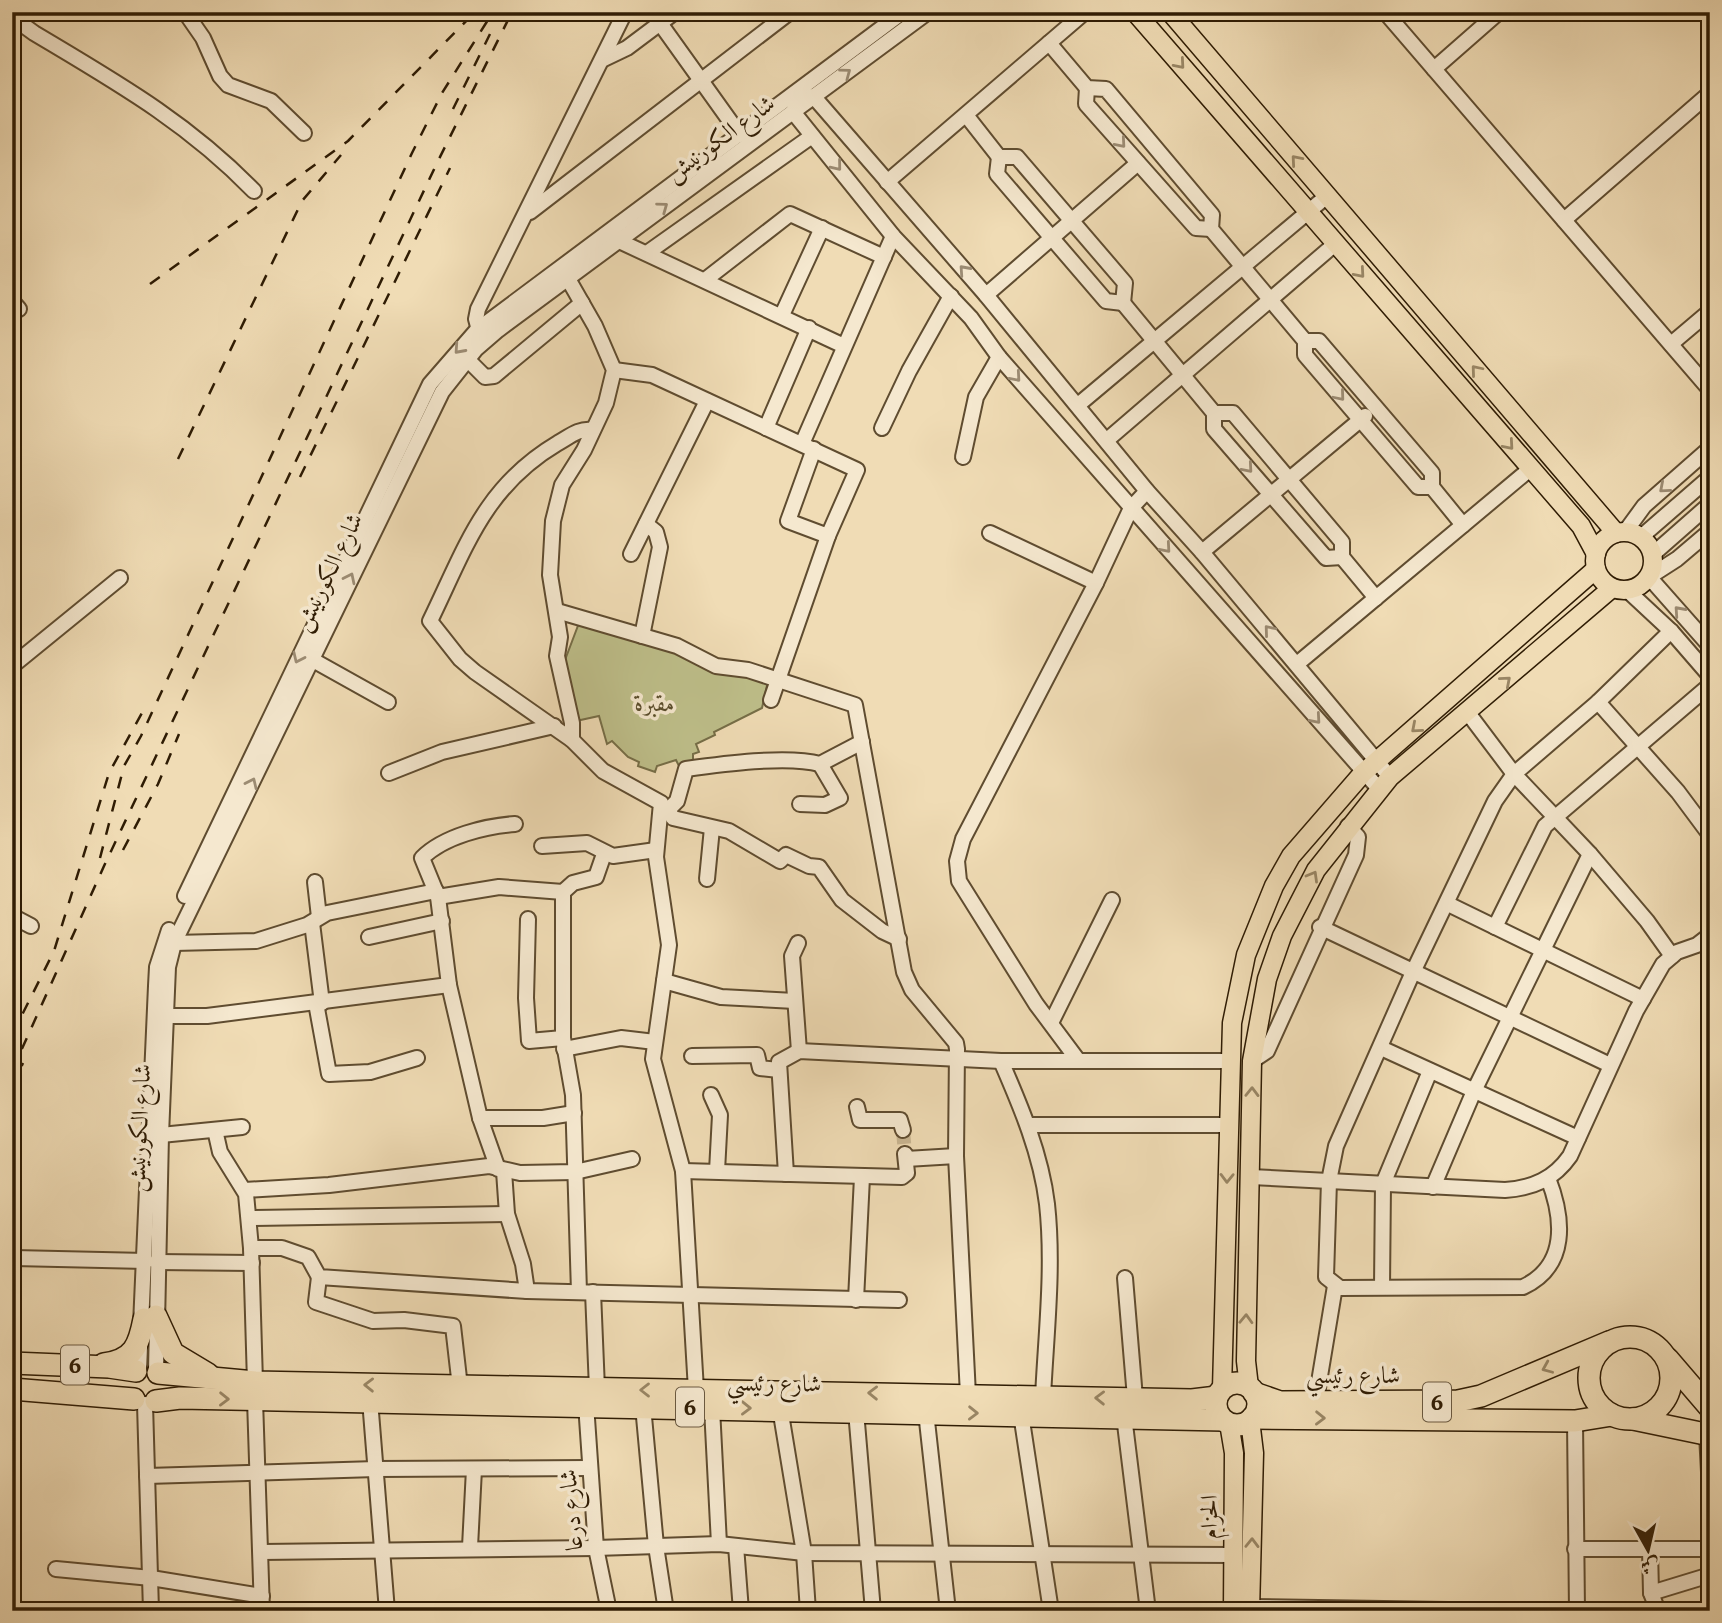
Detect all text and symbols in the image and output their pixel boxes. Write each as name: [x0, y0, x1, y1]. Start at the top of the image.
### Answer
one-way arrow: [1172, 56, 1184, 69]
one-way arrow: [839, 68, 851, 81]
street label: شارع الكورنيش: [659, 88, 784, 192]
one-way arrow: [1112, 135, 1125, 148]
one-way arrow: [1292, 155, 1304, 168]
one-way arrow: [829, 158, 841, 171]
one-way arrow: [655, 203, 668, 216]
one-way arrow: [960, 265, 972, 278]
one-way arrow: [1352, 265, 1364, 278]
one-way arrow: [454, 341, 467, 354]
one-way arrow: [1472, 366, 1484, 379]
one-way arrow: [1008, 368, 1020, 381]
one-way arrow: [1332, 388, 1344, 401]
one-way arrow: [1501, 437, 1513, 450]
one-way arrow: [1240, 460, 1252, 473]
one-way arrow: [1660, 479, 1673, 492]
street label: شارع الكورنيش: [286, 508, 374, 638]
one-way arrow: [1158, 540, 1170, 553]
one-way arrow: [342, 573, 356, 585]
one-way arrow: [1675, 606, 1687, 619]
one-way arrow: [1265, 626, 1277, 639]
one-way arrow: [292, 651, 306, 664]
one-way arrow: [1499, 676, 1511, 689]
park label: مقبرة: [634, 688, 675, 722]
one-way arrow: [1307, 711, 1320, 724]
one-way arrow: [1411, 720, 1424, 732]
one-way arrow: [244, 778, 258, 790]
one-way arrow: [1305, 871, 1318, 884]
street label: شارع الكورنيش: [121, 1063, 162, 1193]
one-way arrow: [1244, 1086, 1260, 1097]
one-way arrow: [1219, 1173, 1235, 1184]
one-way arrow: [1239, 1314, 1254, 1325]
road number: 6: [61, 1346, 89, 1384]
street label: شارع رئيسي: [1306, 1360, 1400, 1397]
one-way arrow: [1541, 1360, 1554, 1374]
street label: شارع رئيسي: [726, 1367, 821, 1406]
one-way arrow: [363, 1377, 374, 1392]
one-way arrow: [639, 1382, 650, 1398]
road number: 6: [1423, 1382, 1451, 1422]
one-way arrow: [867, 1386, 878, 1401]
road number: 6: [676, 1388, 704, 1426]
one-way arrow: [1094, 1390, 1105, 1406]
one-way arrow: [219, 1391, 230, 1407]
one-way arrow: [741, 1400, 751, 1416]
one-way arrow: [968, 1405, 979, 1420]
one-way arrow: [1316, 1410, 1326, 1426]
street label: شارع درعا: [552, 1468, 594, 1552]
street label: الحزام: [1194, 1495, 1230, 1539]
north arrow: [1614, 1514, 1684, 1584]
one-way arrow: [1244, 1537, 1259, 1548]
text: ش: [1639, 1551, 1661, 1579]

